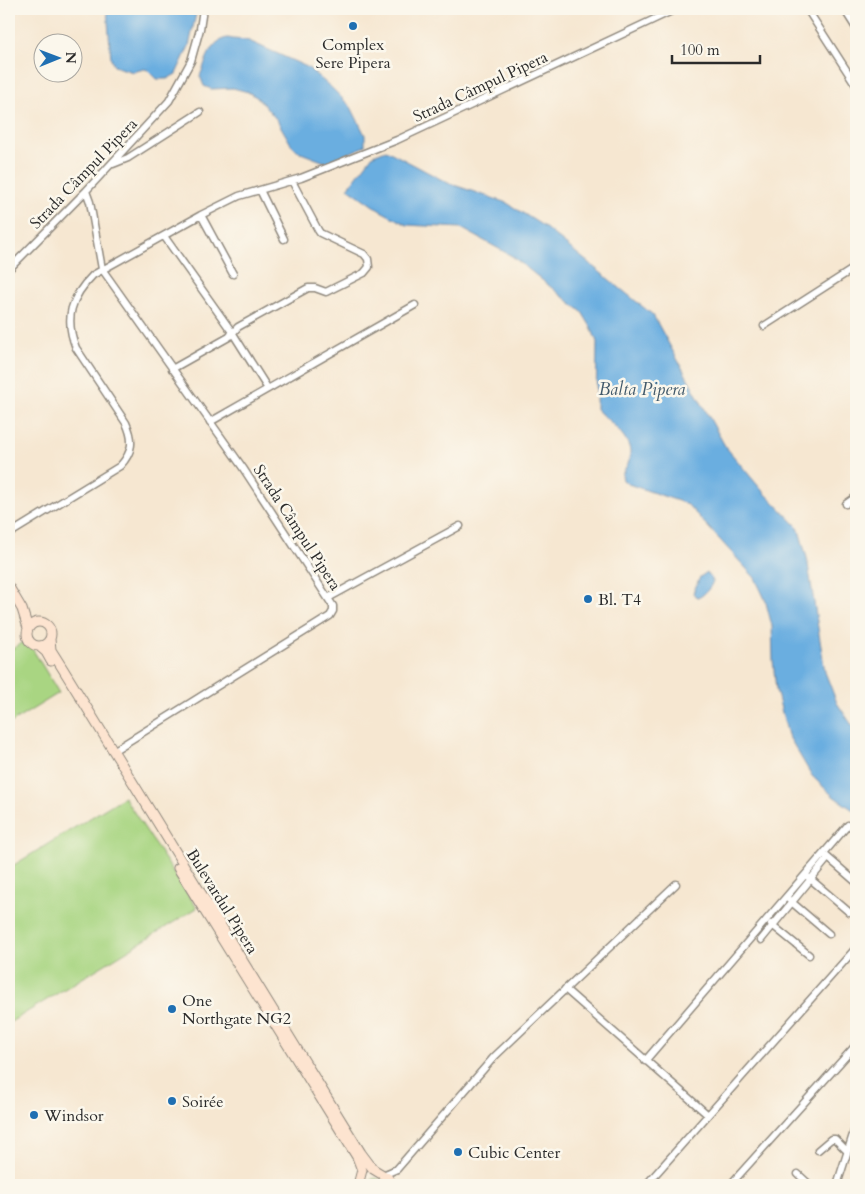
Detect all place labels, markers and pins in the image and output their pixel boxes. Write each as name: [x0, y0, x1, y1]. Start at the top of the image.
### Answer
marker: Complex Sere Pipera: [347, 20, 359, 32]
place label: Complex Sere Pipera: [315, 34, 391, 74]
place label: Bl. T4: [598, 589, 641, 611]
marker: Bl. T4: [582, 593, 594, 605]
place label: One Northgate NG2: [182, 990, 291, 1030]
marker: One Northgate NG2: [166, 1003, 178, 1015]
place label: Soirée: [182, 1091, 224, 1113]
marker: Soirée: [166, 1095, 178, 1107]
place label: Windsor: [43, 1105, 104, 1127]
marker: Windsor: [28, 1109, 40, 1121]
place label: Cubic Center: [468, 1142, 561, 1164]
marker: Cubic Center: [452, 1146, 464, 1158]

